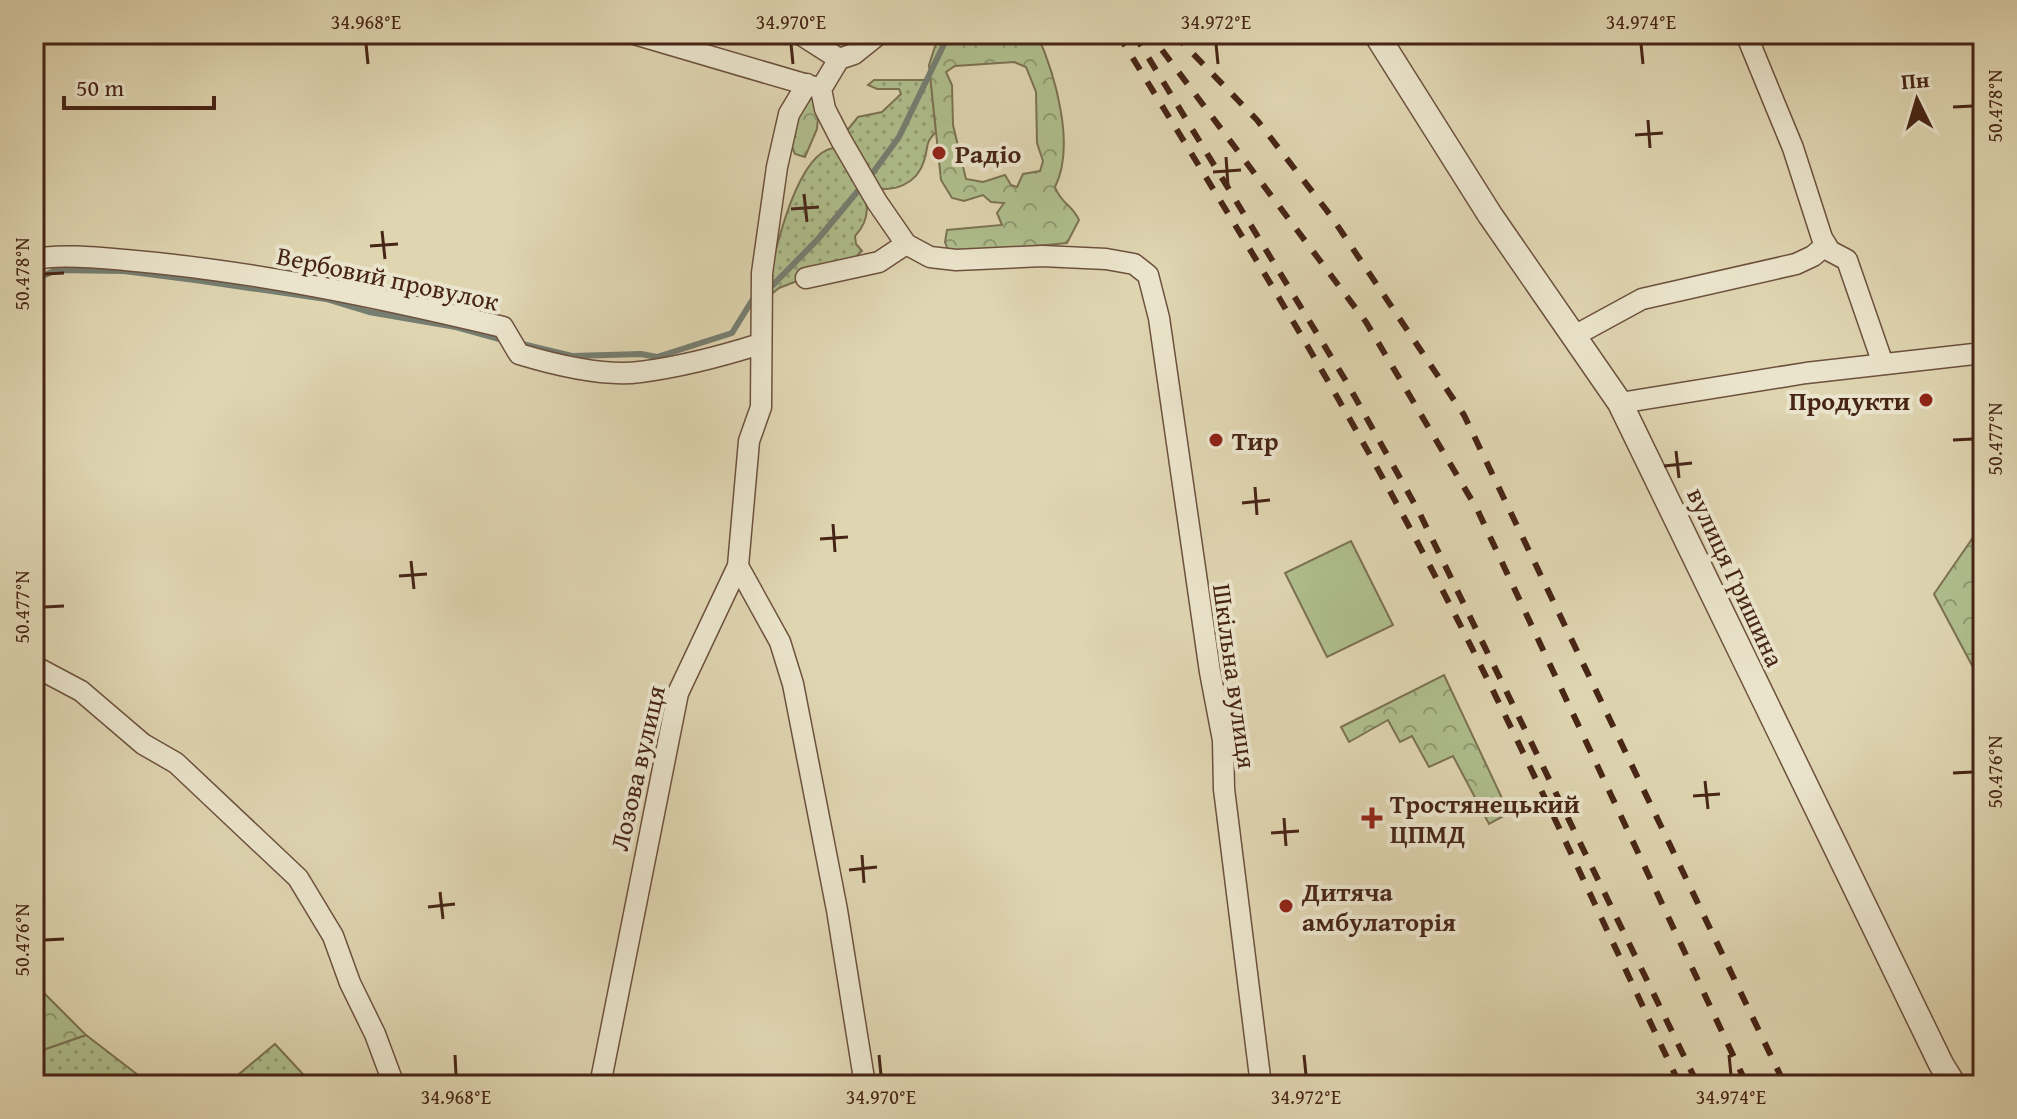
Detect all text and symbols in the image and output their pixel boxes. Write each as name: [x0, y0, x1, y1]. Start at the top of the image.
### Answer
text: 34.968°E: [331, 7, 401, 36]
text: 34.970°E: [756, 7, 826, 36]
text: 34.972°E: [1181, 7, 1251, 36]
text: 34.974°E: [1606, 7, 1676, 36]
scale bar: [64, 60, 214, 110]
north arrow: [1877, 60, 1957, 140]
text: Пн: [1900, 63, 1931, 97]
text: 50.478°N: [1980, 69, 2009, 143]
text: 50 m: [76, 70, 124, 105]
place label: Радіо: [955, 134, 1021, 173]
marker: Радіо: [930, 144, 948, 162]
street label: Вербовий провулок: [273, 235, 503, 321]
text: 50.478°N: [7, 237, 36, 311]
place label: Продукти: [1789, 381, 1910, 420]
marker: Продукти: [1917, 391, 1935, 409]
text: 50.477°N: [1980, 402, 2009, 476]
place label: Тир: [1232, 421, 1279, 460]
marker: Тир: [1207, 431, 1225, 449]
street label: вулиця Гришина: [1677, 481, 1795, 674]
text: 50.477°N: [7, 570, 36, 644]
street label: Шкільна вулиця: [1203, 581, 1267, 771]
street label: Лозова вулиця: [599, 681, 675, 855]
text: 50.476°N: [1980, 735, 2009, 809]
place label: Тростянецький ЦПМД: [1390, 784, 1580, 853]
marker: Тростянецький ЦПМД: [1361, 807, 1383, 829]
place label: Дитяча амбулаторія: [1301, 872, 1456, 941]
marker: Дитяча амбулаторія: [1277, 897, 1295, 915]
text: 50.476°N: [7, 903, 36, 977]
text: 34.968°E: [421, 1082, 491, 1111]
text: 34.970°E: [846, 1082, 916, 1111]
text: 34.972°E: [1271, 1082, 1341, 1111]
text: 34.974°E: [1696, 1082, 1766, 1111]

